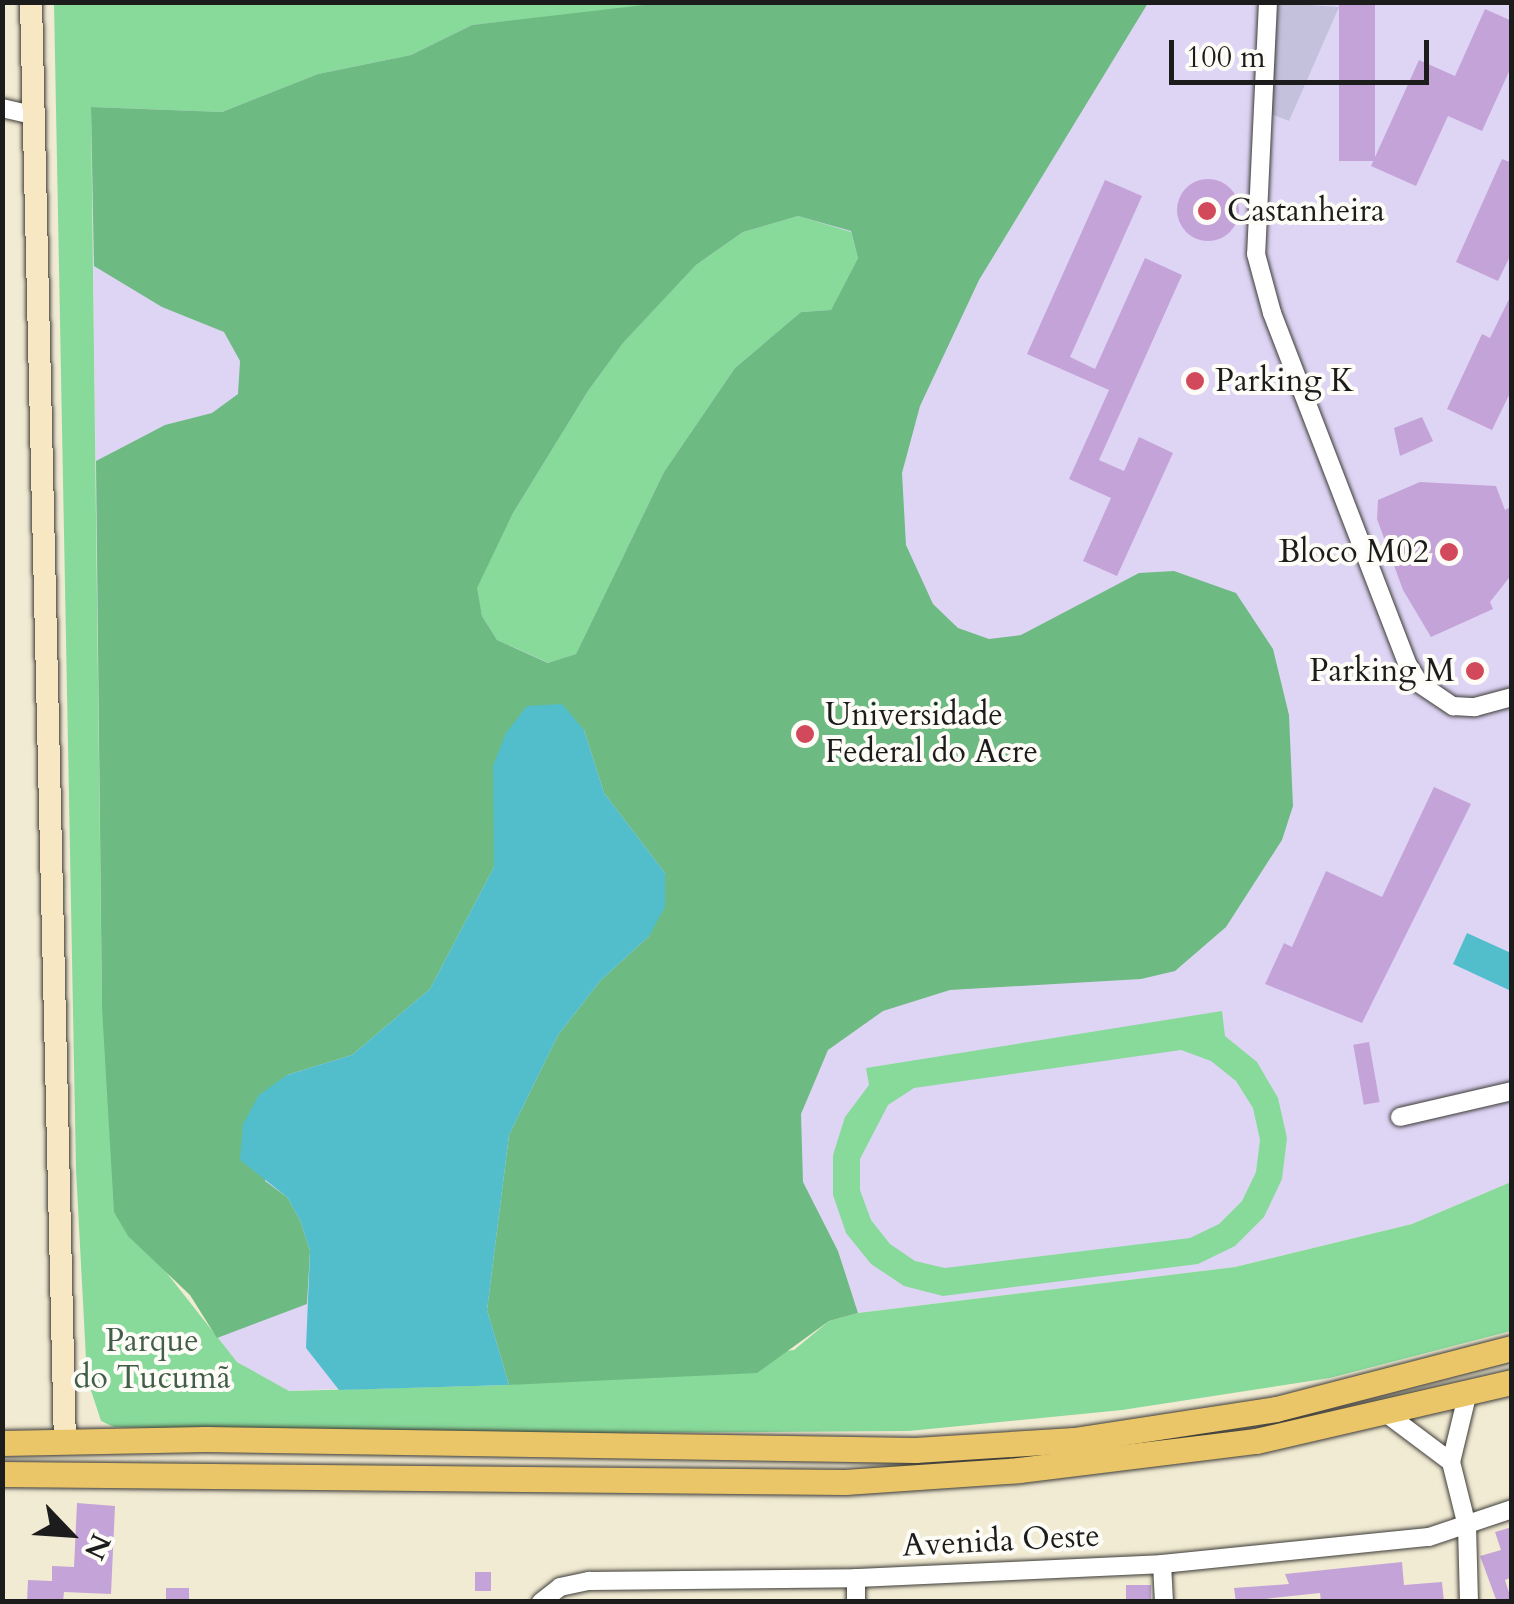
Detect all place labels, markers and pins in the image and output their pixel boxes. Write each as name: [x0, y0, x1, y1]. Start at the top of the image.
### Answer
place label: Castanheira: [1227, 192, 1385, 230]
marker: Castanheira: [1196, 200, 1218, 222]
place label: Parking K: [1215, 362, 1354, 400]
marker: Parking K: [1184, 370, 1206, 392]
place label: Bloco M02: [1278, 533, 1429, 571]
marker: Bloco M02: [1438, 541, 1460, 563]
place label: Parking M: [1310, 652, 1455, 690]
marker: Parking M: [1464, 660, 1486, 682]
place label: Universidade Federal do Acre: [825, 697, 1038, 772]
marker: Universidade Federal do Acre: [794, 723, 816, 745]

